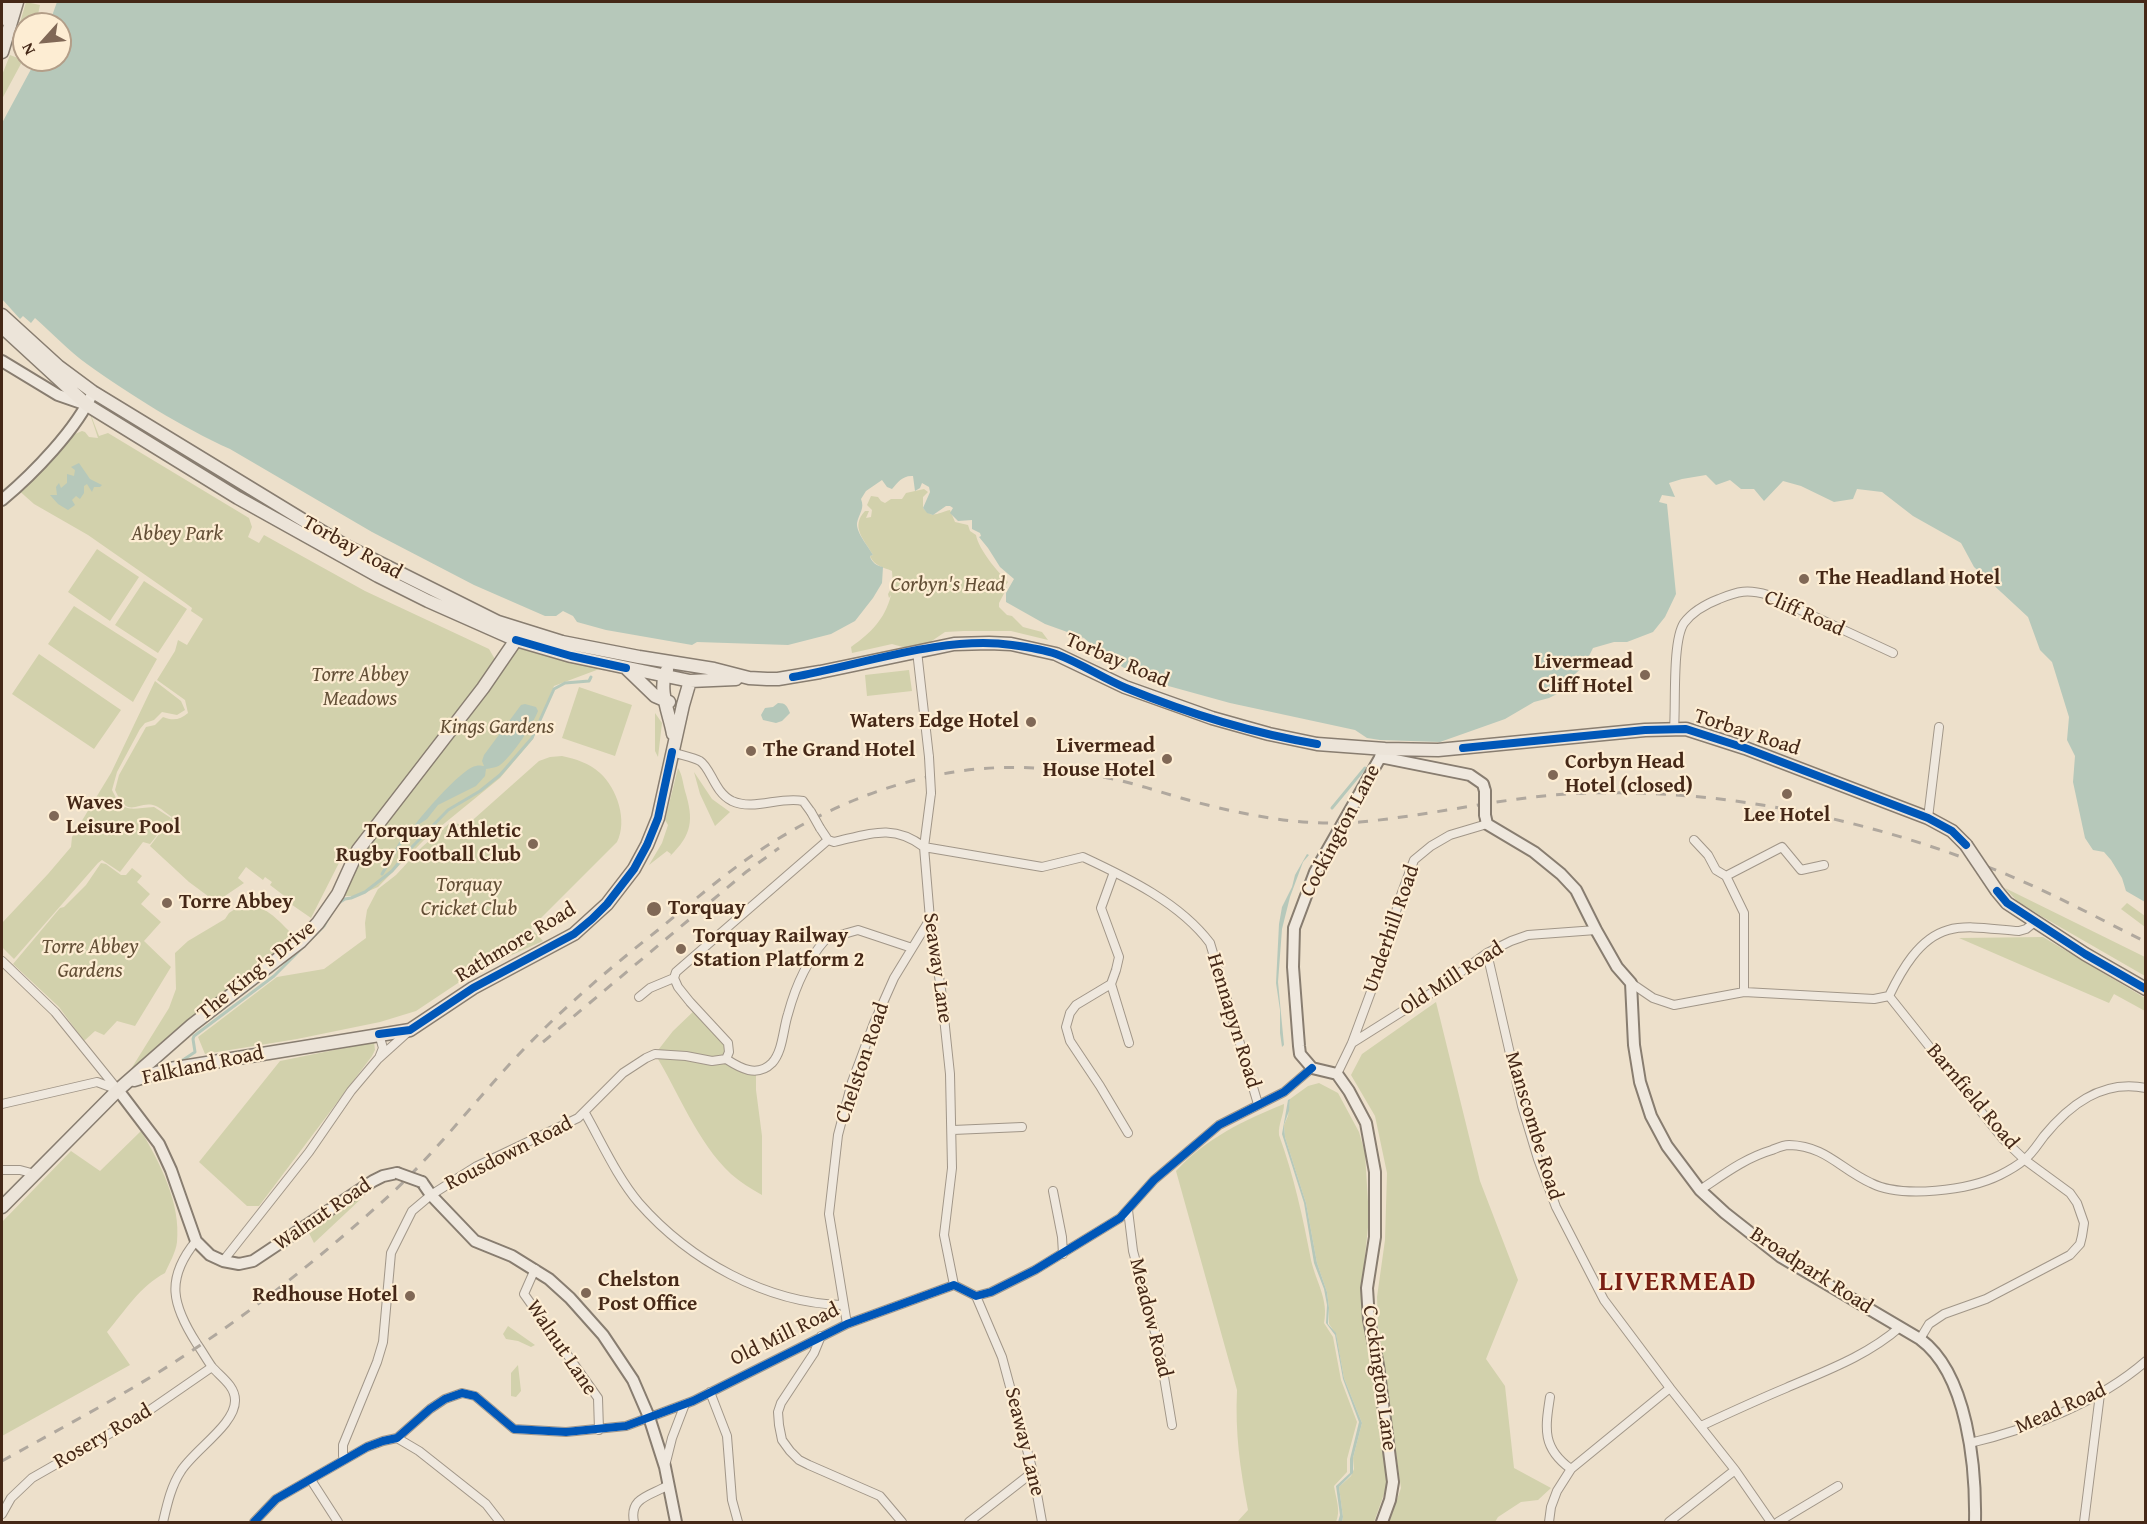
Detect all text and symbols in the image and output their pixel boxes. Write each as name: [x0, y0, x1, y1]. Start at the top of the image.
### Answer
north arrow: [12, 12, 72, 72]
text: N: [15, 39, 41, 59]
street label: Torbay Road: [298, 510, 406, 586]
park label: Abbey Park: [131, 522, 223, 548]
place label: The Headland Hotel: [1816, 566, 2000, 592]
marker: The Headland Hotel: [1797, 572, 1811, 586]
park label: Corbyn's Head: [891, 573, 1005, 599]
street label: Cliff Road: [1760, 585, 1848, 643]
street label: Torbay Road: [1061, 628, 1173, 694]
place label: Livermead Cliff Hotel: [1534, 650, 1633, 700]
park label: Torre Abbey Meadows: [311, 663, 409, 713]
marker: Livermead Cliff Hotel: [1638, 668, 1652, 682]
street label: Torbay Road: [1691, 704, 1803, 762]
place label: Waters Edge Hotel: [850, 709, 1019, 735]
park label: Kings Gardens: [440, 715, 554, 741]
marker: Waters Edge Hotel: [1024, 715, 1038, 729]
place label: Livermead House Hotel: [1043, 734, 1155, 784]
place label: The Grand Hotel: [763, 738, 915, 764]
marker: The Grand Hotel: [744, 744, 758, 758]
place label: Corbyn Head Hotel (closed): [1565, 750, 1693, 800]
marker: Livermead House Hotel: [1160, 752, 1174, 766]
street label: Cockington Lane: [1296, 761, 1386, 901]
marker: Corbyn Head Hotel (closed): [1546, 768, 1560, 782]
marker: Lee Hotel: [1780, 787, 1794, 801]
place label: Waves Leisure Pool: [66, 791, 180, 841]
place label: Lee Hotel: [1744, 803, 1830, 829]
marker: Waves Leisure Pool: [47, 809, 61, 823]
place label: Torquay Athletic Rugby Football Club: [336, 819, 521, 869]
marker: Torquay Athletic Rugby Football Club: [526, 837, 540, 851]
street label: Underhill Road: [1358, 862, 1426, 996]
park label: Torquay Cricket Club: [421, 873, 517, 923]
place label: Torre Abbey: [179, 890, 293, 916]
marker: Torre Abbey: [160, 896, 174, 910]
place label: Torquay: [668, 896, 745, 922]
street label: Rathmore Road: [451, 897, 581, 989]
marker: Torquay: [645, 900, 663, 918]
street label: Seaway Lane: [917, 911, 957, 1025]
street label: The King's Drive: [193, 916, 321, 1026]
place label: Torquay Railway Station Platform 2: [693, 924, 864, 974]
park label: Torre Abbey Gardens: [41, 935, 139, 985]
street label: Old Mill Road: [1396, 936, 1508, 1022]
marker: Torquay Railway Station Platform 2: [674, 942, 688, 956]
street label: Hennapyn Road: [1201, 951, 1265, 1091]
street label: Chelston Road: [831, 999, 895, 1127]
street label: Barnfield Road: [1920, 1039, 2024, 1155]
street label: Falkland Road: [140, 1041, 266, 1091]
street label: Manscombe Road: [1498, 1049, 1568, 1203]
street label: Rousdown Road: [441, 1111, 577, 1197]
street label: Walnut Road: [270, 1173, 376, 1257]
street label: Broadpark Road: [1745, 1222, 1877, 1320]
street label: Meadow Road: [1123, 1256, 1177, 1380]
district label: LIVERMEAD: [1599, 1267, 1757, 1299]
place label: Chelston Post Office: [598, 1268, 697, 1318]
place label: Redhouse Hotel: [253, 1283, 398, 1309]
marker: Chelston Post Office: [579, 1286, 593, 1300]
marker: Redhouse Hotel: [403, 1289, 417, 1303]
street label: Walnut Lane: [520, 1295, 602, 1401]
street label: Old Mill Road: [726, 1298, 844, 1372]
street label: Cockington Lane: [1356, 1304, 1402, 1452]
street label: Mead Road: [2012, 1378, 2110, 1440]
street label: Seaway Lane: [998, 1385, 1050, 1499]
street label: Rosery Road: [50, 1399, 156, 1475]

